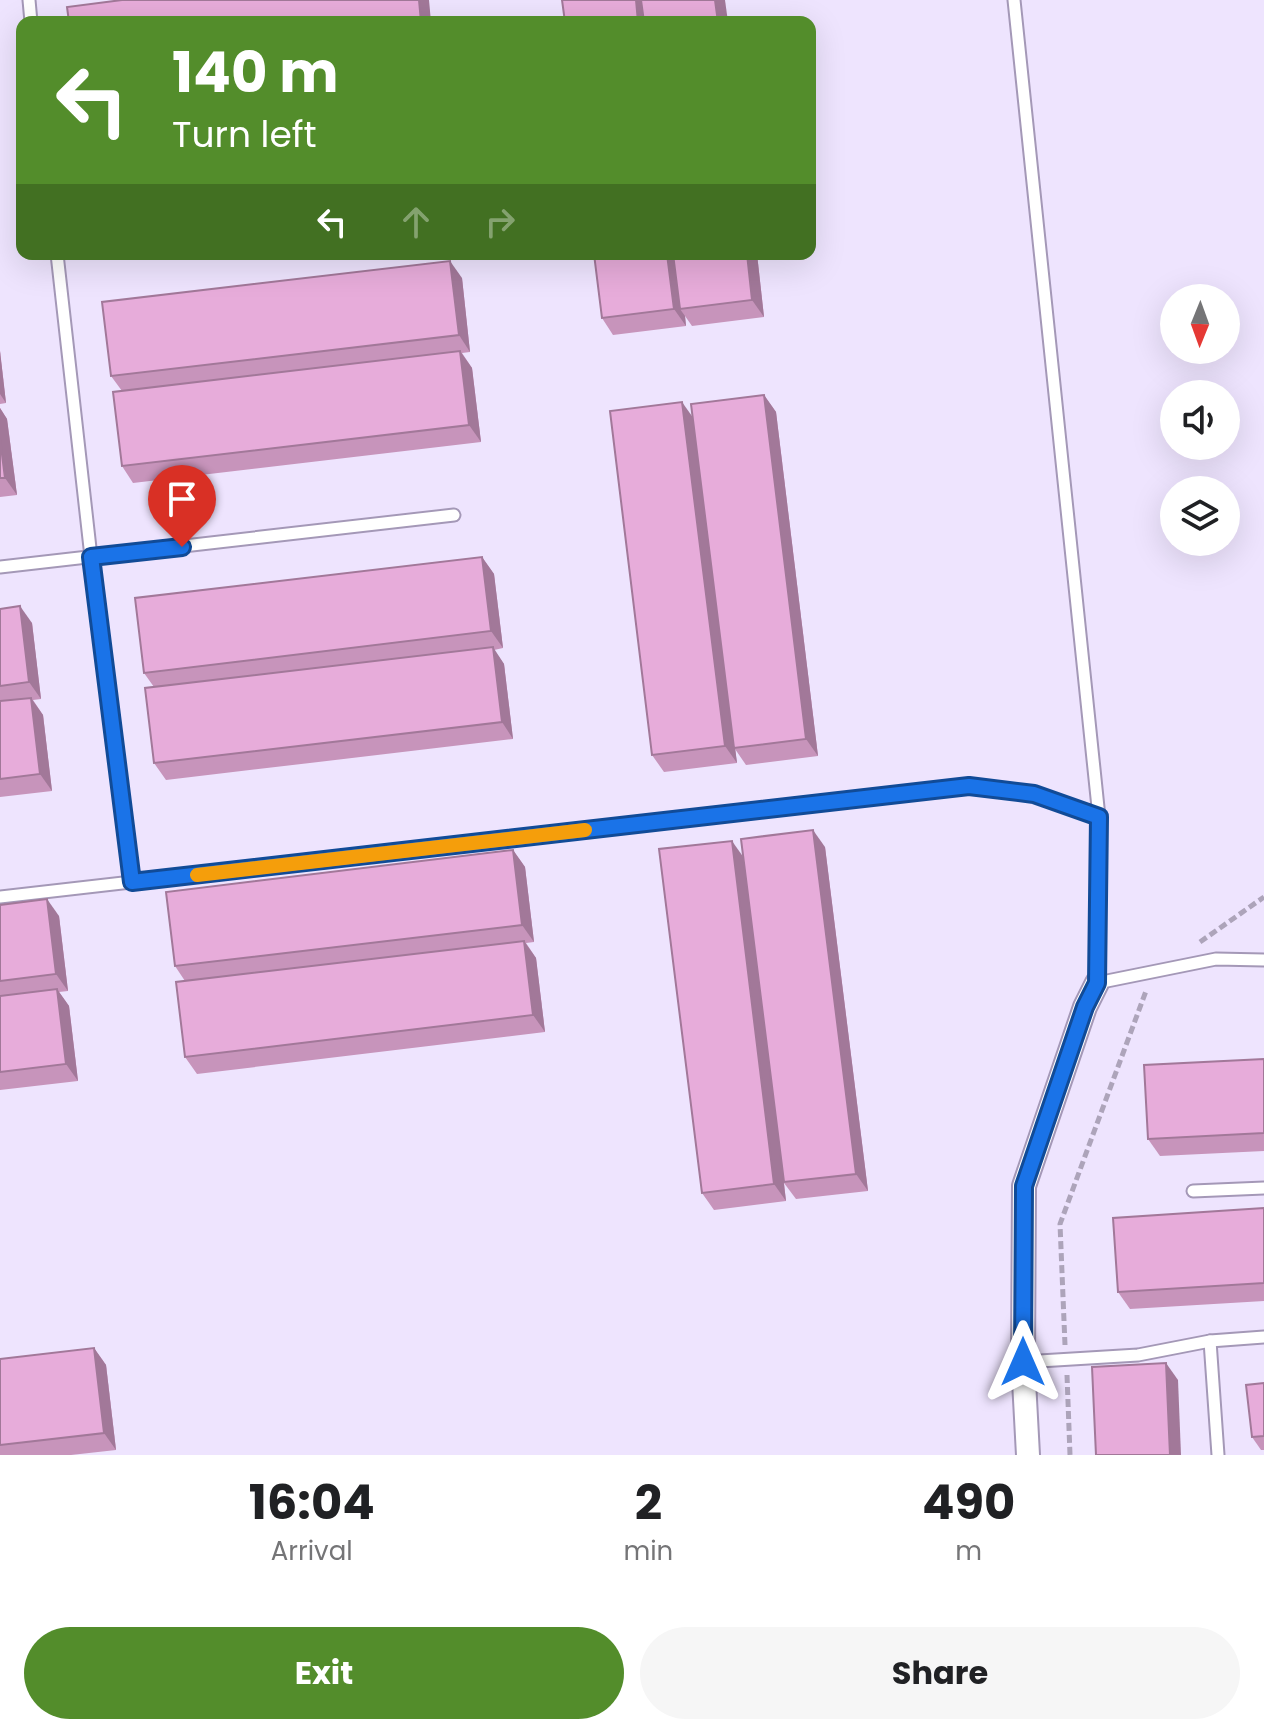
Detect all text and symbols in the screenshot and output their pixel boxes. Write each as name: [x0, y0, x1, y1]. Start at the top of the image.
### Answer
text: 140 m: [172, 33, 339, 112]
icon: left: [40, 48, 144, 152]
text: Turn left: [172, 109, 317, 160]
icon: left: [310, 200, 354, 244]
icon: ahead: [394, 200, 438, 244]
icon: right: [478, 200, 522, 244]
north arrow: [1160, 284, 1240, 364]
map controls: [1160, 284, 1240, 556]
button: sound: [1160, 380, 1240, 460]
pin: [148, 465, 216, 547]
button: layers: [1160, 476, 1240, 556]
icon: arrive: [160, 477, 204, 521]
position arrow: [981, 1320, 1065, 1404]
text: 16:04: [249, 1469, 375, 1536]
text: 2: [635, 1469, 662, 1536]
text: 490: [922, 1469, 1015, 1536]
text: Arrival: [271, 1533, 353, 1569]
text: min: [623, 1533, 673, 1569]
text: m: [955, 1533, 982, 1569]
button: Exit: [24, 1627, 624, 1719]
button: Share: [640, 1627, 1240, 1719]

